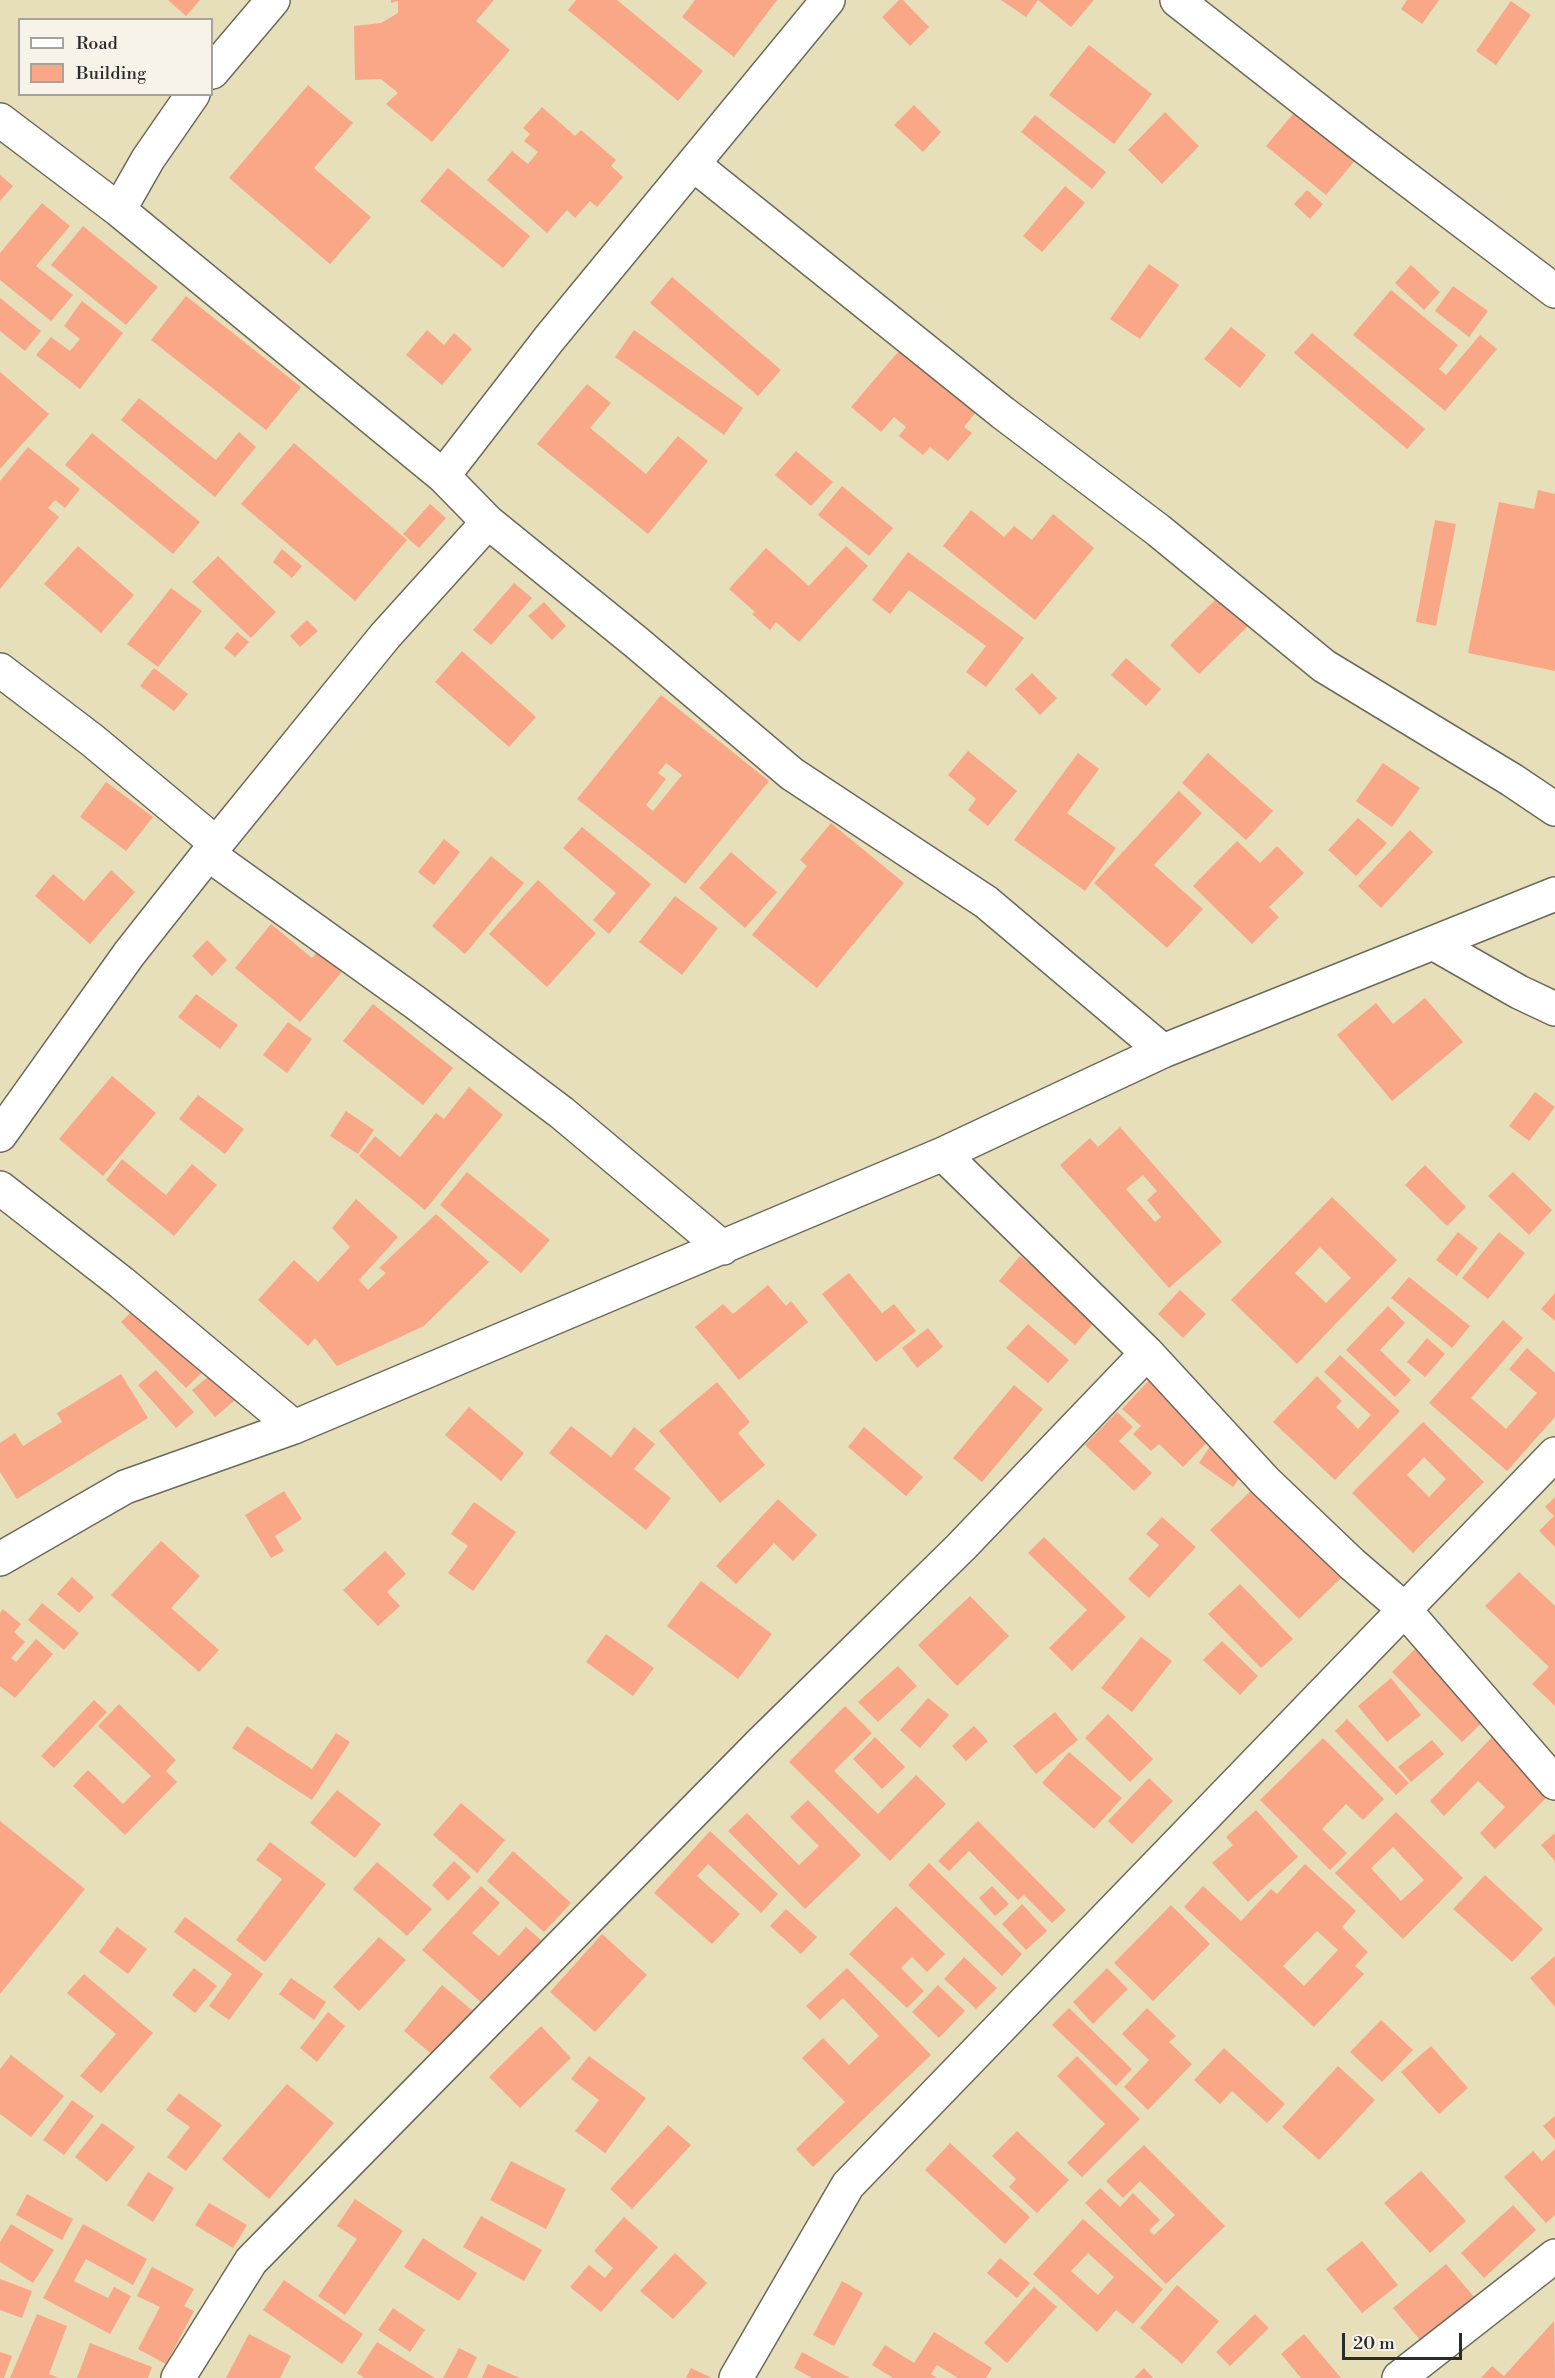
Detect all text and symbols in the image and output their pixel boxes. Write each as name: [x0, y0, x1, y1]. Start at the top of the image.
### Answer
legend: [18, 18, 213, 96]
text: Road: [76, 32, 118, 55]
text: Building: [76, 62, 146, 85]
scale bar: [1345, 2321, 1465, 2359]
text: 20 m: [1353, 2332, 1395, 2355]

